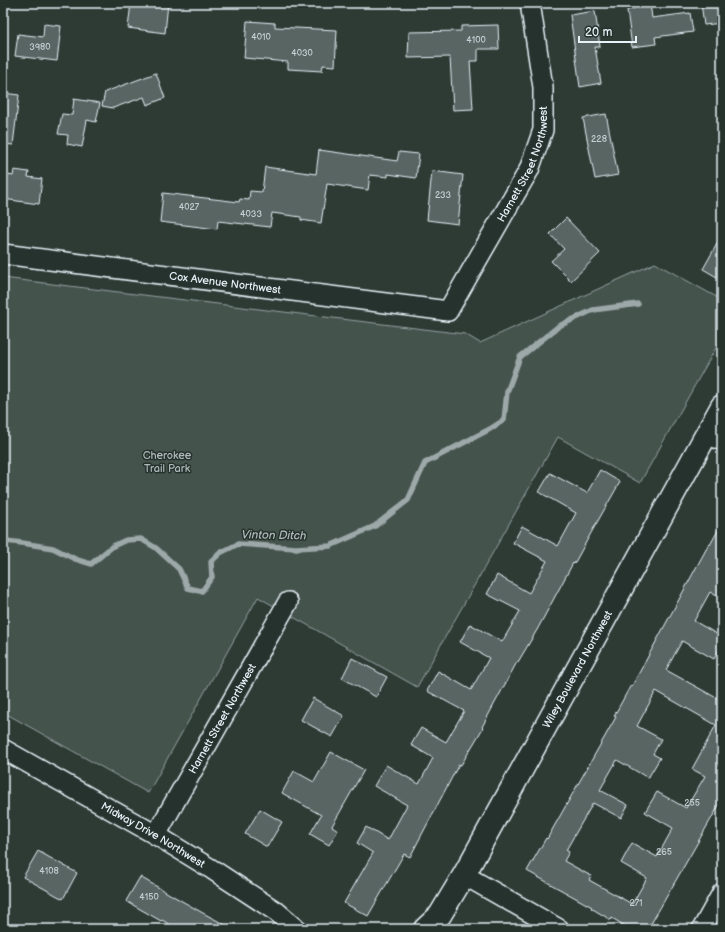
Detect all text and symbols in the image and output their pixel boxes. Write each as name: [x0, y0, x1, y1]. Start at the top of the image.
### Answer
scale bar: [579, 18, 636, 44]
text: 20 m: [585, 25, 612, 40]
house number: 4010: [251, 32, 271, 43]
house number: 4100: [466, 35, 486, 46]
house number: 3980: [29, 42, 51, 53]
house number: 4030: [291, 48, 313, 59]
street label: Harnett Street Northwest: [495, 106, 550, 224]
house number: 228: [591, 134, 607, 145]
house number: 233: [435, 190, 452, 201]
house number: 4027: [179, 202, 200, 213]
house number: 4033: [240, 209, 262, 220]
street label: Cox Avenue Northwest: [168, 269, 282, 297]
park label: Cherokee Trail Park: [143, 449, 192, 475]
water label: Vinton Ditch: [241, 527, 307, 544]
street label: Wiley Boulevard Northwest: [540, 608, 615, 730]
street label: Harnett Street Northwest: [186, 661, 259, 776]
house number: 255: [684, 798, 700, 809]
street label: Midway Drive Northwest: [99, 800, 208, 871]
house number: 265: [656, 847, 672, 858]
house number: 4108: [39, 866, 59, 877]
house number: 4150: [139, 892, 159, 903]
house number: 271: [629, 898, 643, 909]

